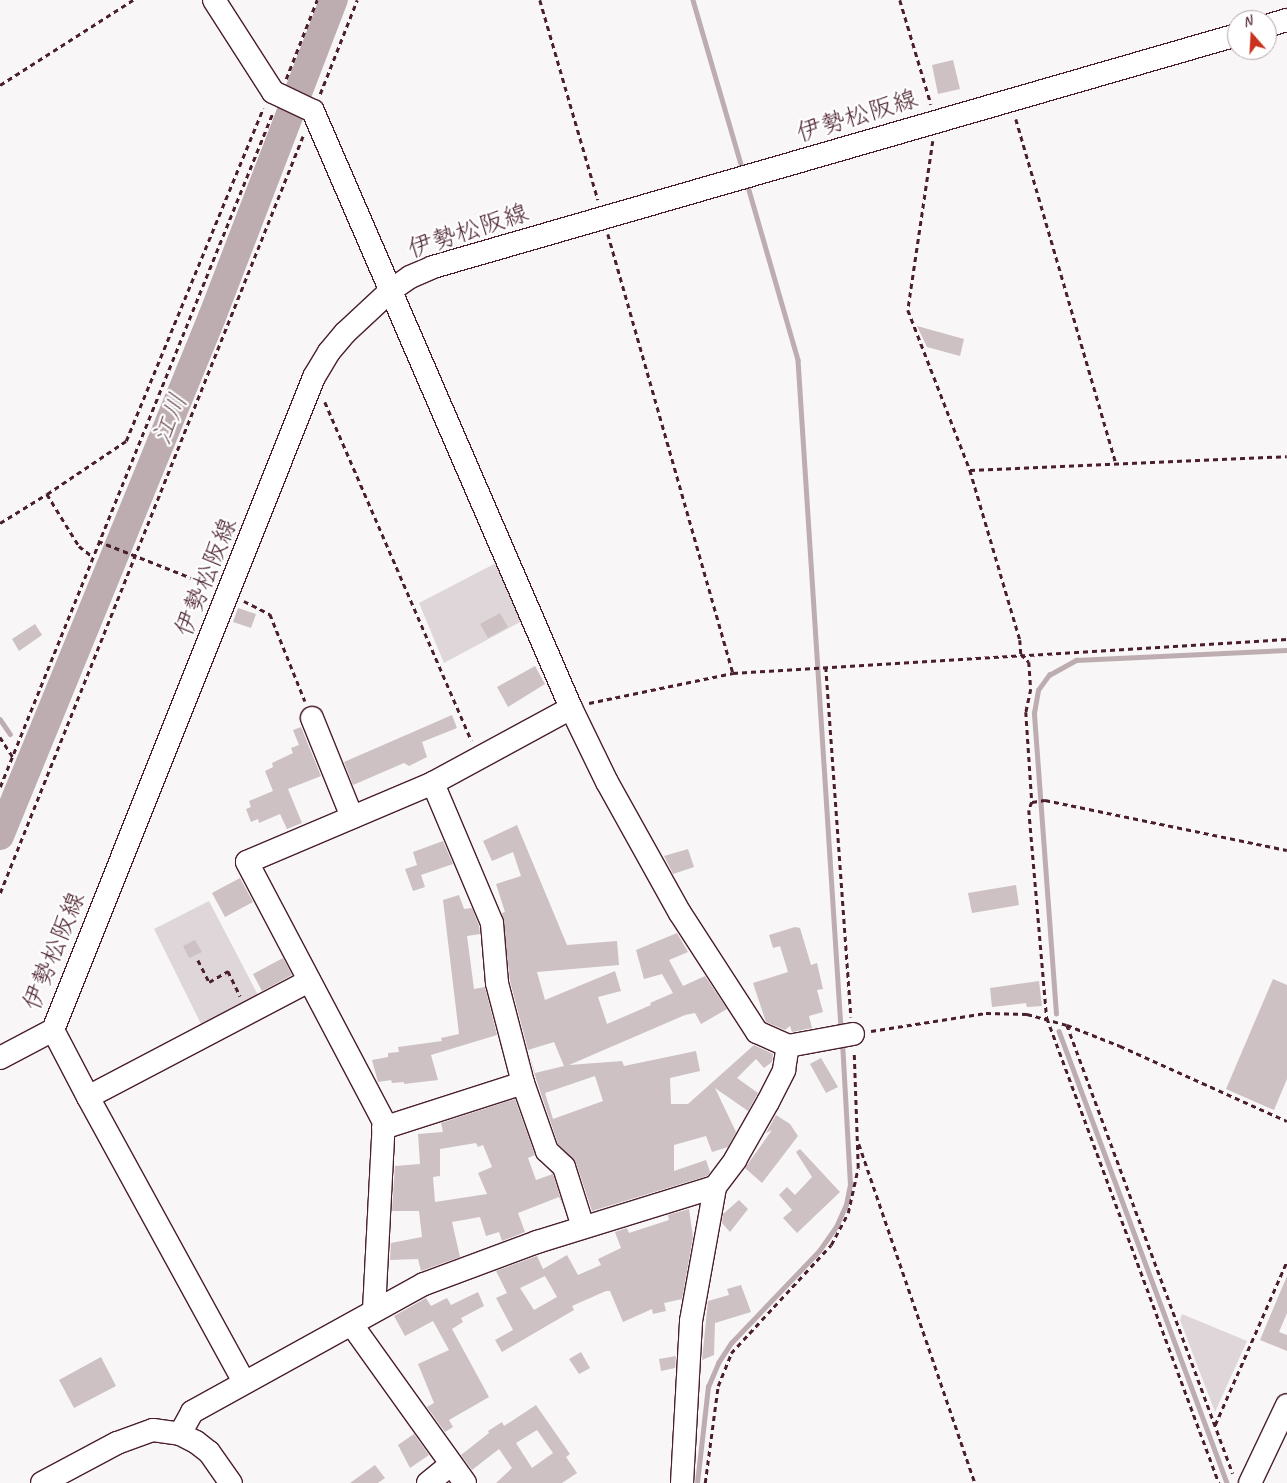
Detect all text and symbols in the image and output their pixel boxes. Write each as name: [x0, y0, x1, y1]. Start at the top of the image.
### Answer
north arrow: [1227, 10, 1277, 60]
text: N: [1240, 12, 1254, 31]
street label: 伊勢松阪線: [793, 83, 921, 149]
street label: 伊勢松阪線: [404, 197, 532, 265]
water label: 江川: [146, 389, 194, 449]
street label: 伊勢松阪線: [169, 513, 243, 641]
street label: 伊勢松阪線: [17, 887, 91, 1015]

